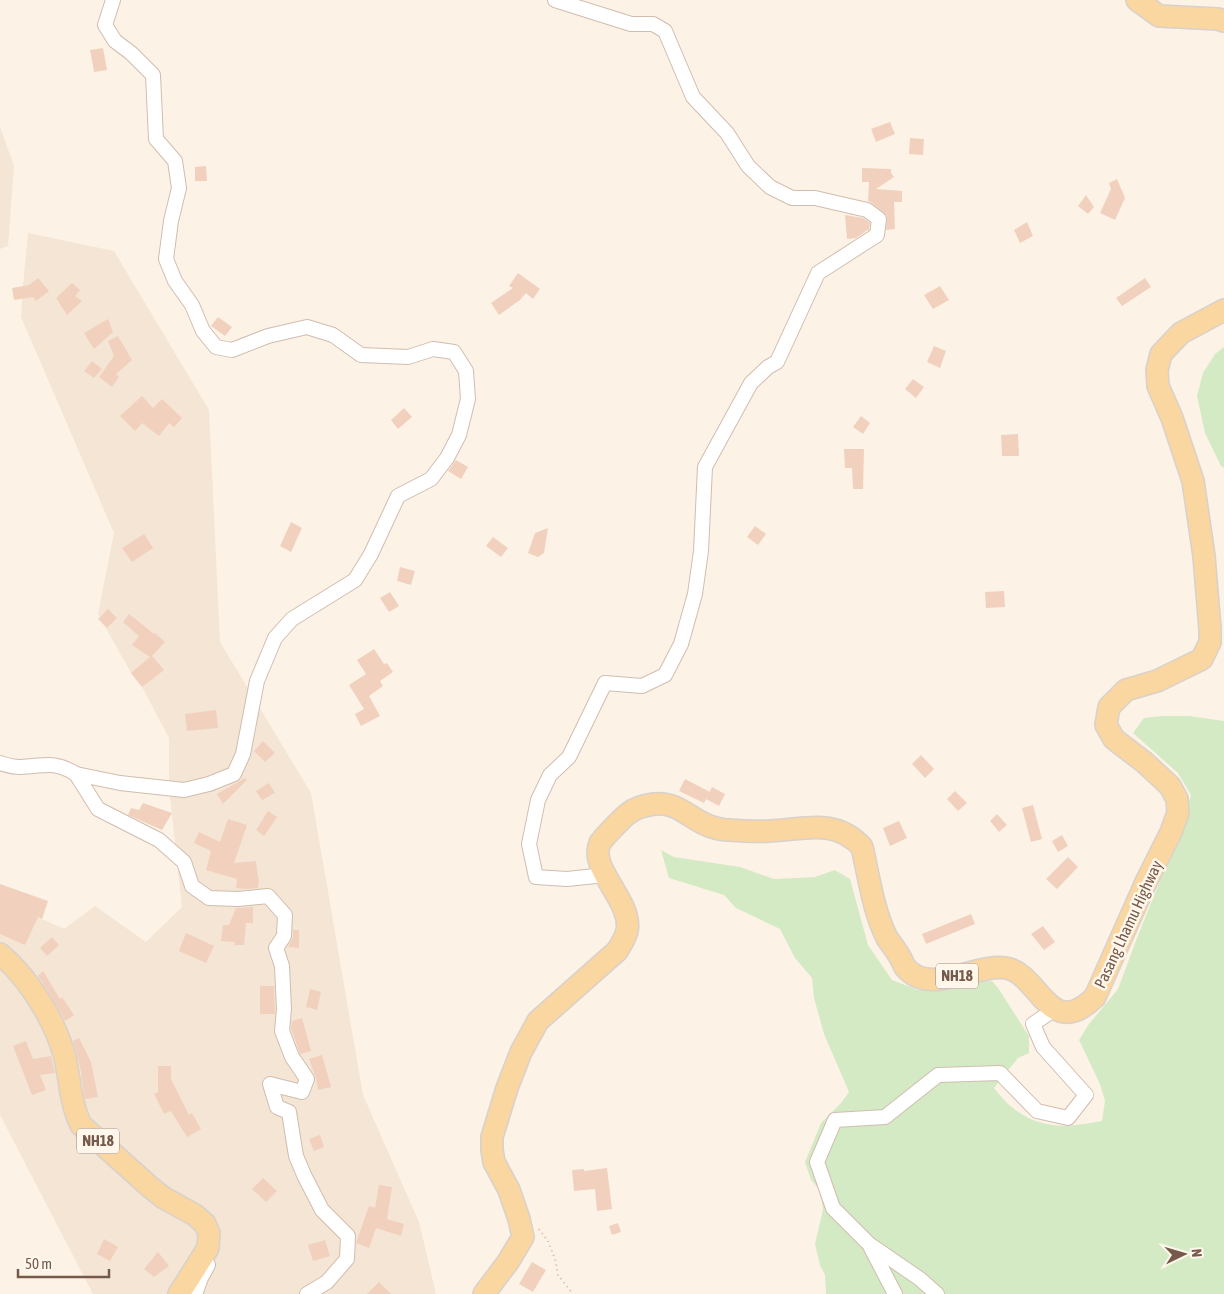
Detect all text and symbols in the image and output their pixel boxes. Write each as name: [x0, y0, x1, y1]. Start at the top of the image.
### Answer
street label: Pasang Lhamu Highway: [1091, 857, 1167, 991]
road number: NH18: [936, 964, 978, 988]
road number: NH18: [77, 1128, 119, 1154]
north arrow: [1159, 1229, 1209, 1279]
scale bar: [18, 1246, 109, 1278]
text: N: [1189, 1248, 1205, 1258]
text: 50 m: [25, 1255, 52, 1272]

